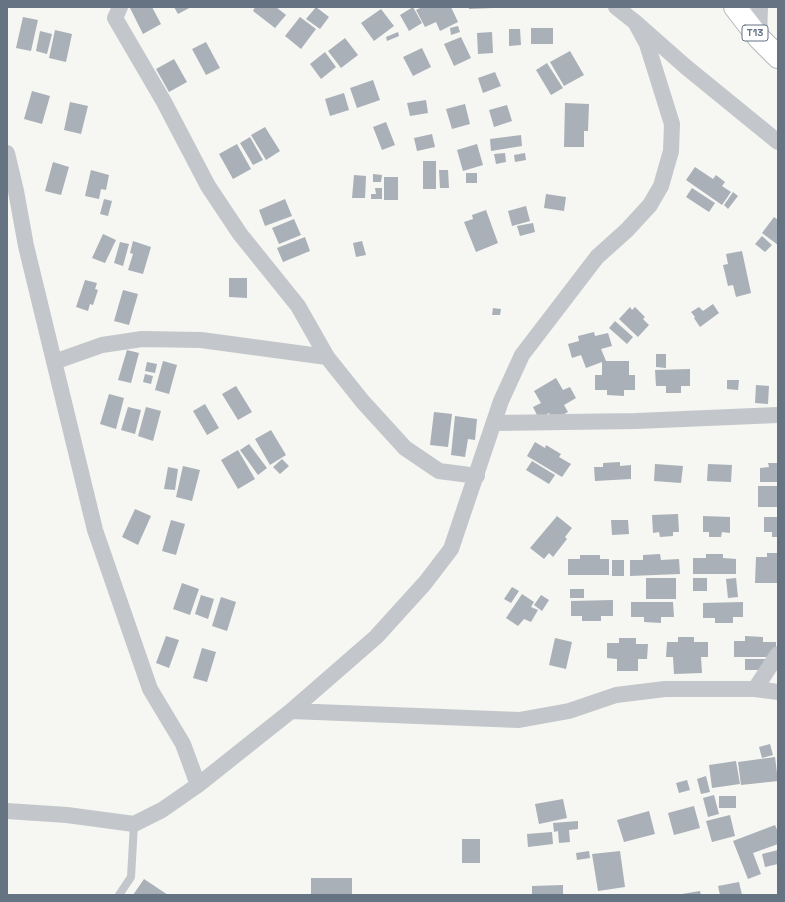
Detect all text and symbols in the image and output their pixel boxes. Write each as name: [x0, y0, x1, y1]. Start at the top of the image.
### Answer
road number: T13: [742, 25, 768, 41]

